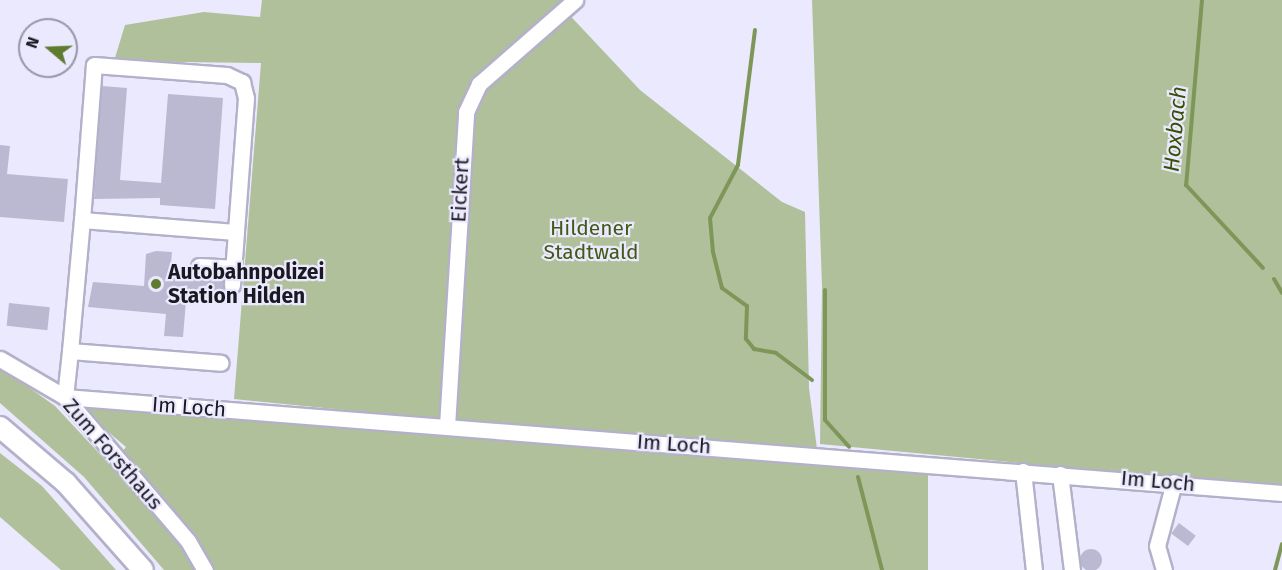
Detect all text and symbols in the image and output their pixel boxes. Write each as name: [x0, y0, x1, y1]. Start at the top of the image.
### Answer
north arrow: [18, 18, 78, 78]
text: N: [22, 35, 43, 51]
water label: Hoxbach: [1158, 85, 1192, 173]
street label: Eickert: [446, 157, 474, 223]
park label: Hildener Stadtwald: [543, 215, 639, 265]
place label: Autobahnpolizei Station Hilden: [168, 259, 324, 309]
marker: Autobahnpolizei Station Hilden: [149, 277, 163, 291]
street label: Im Loch: [151, 392, 227, 422]
street label: Zum Forsthaus: [58, 393, 168, 515]
street label: Im Loch: [636, 429, 712, 459]
street label: Im Loch: [1120, 465, 1196, 497]

